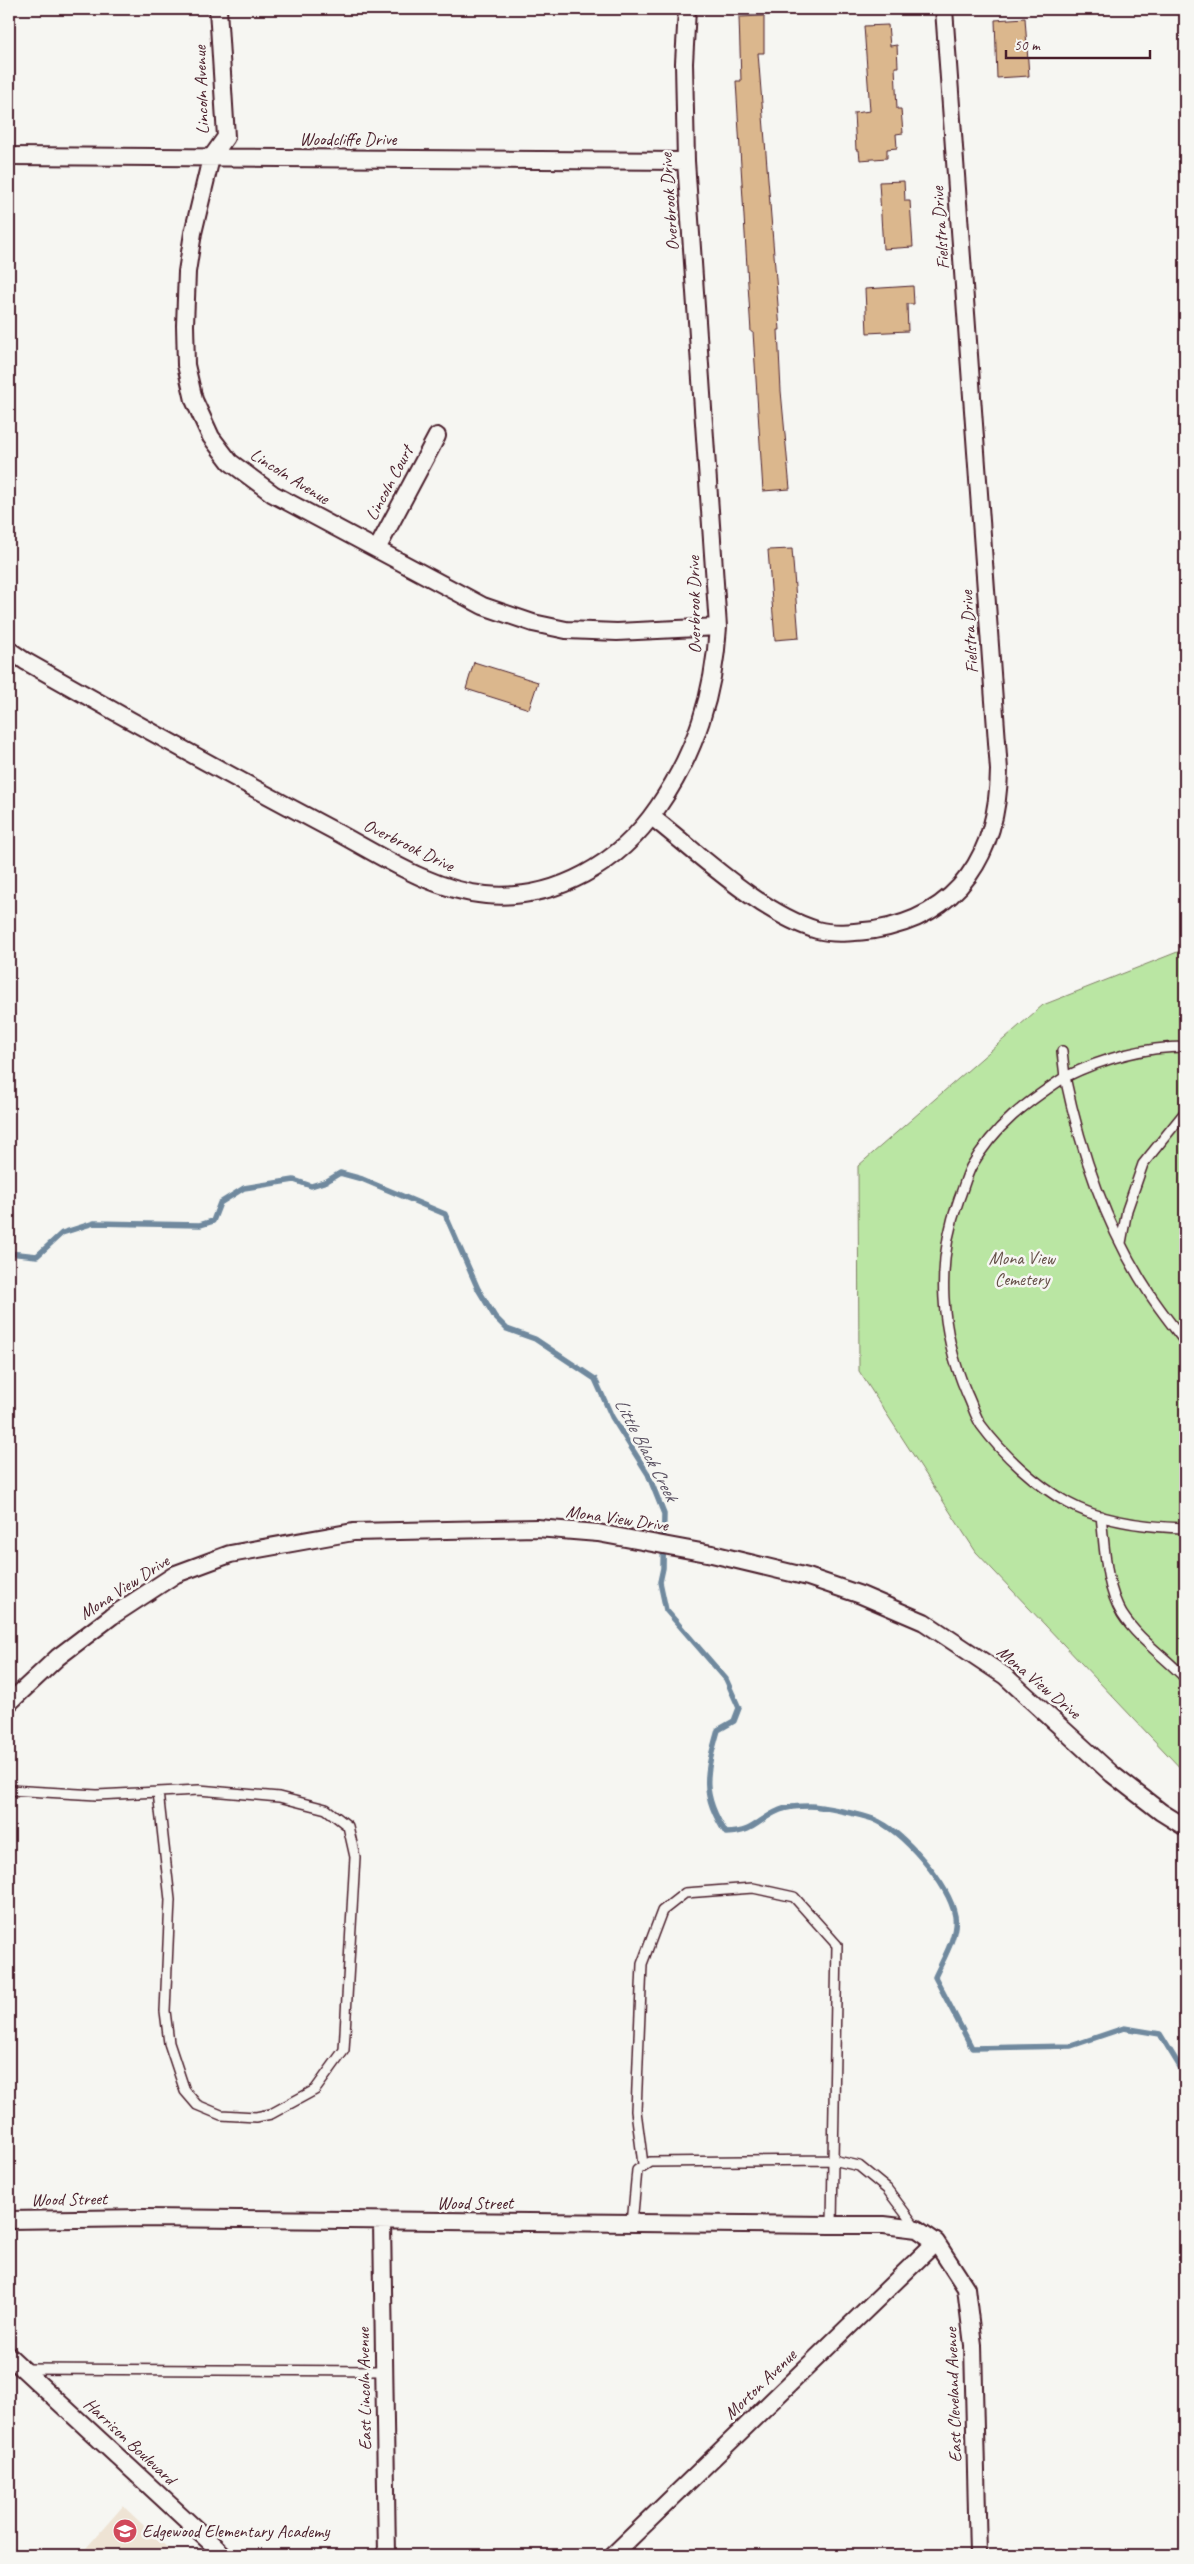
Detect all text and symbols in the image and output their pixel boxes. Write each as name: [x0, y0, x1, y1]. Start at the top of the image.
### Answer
scale bar: [1006, 28, 1150, 60]
text: 50 m: [1014, 36, 1041, 55]
street label: Lincoln Avenue: [188, 44, 214, 135]
street label: Woodcliffe Drive: [300, 128, 398, 150]
street label: Overbrook Drive: [655, 151, 683, 252]
street label: Fielstra Drive: [926, 185, 954, 270]
street label: Lincoln Court: [360, 439, 419, 524]
street label: Lincoln Avenue: [246, 443, 335, 510]
street label: Overbrook Drive: [682, 555, 706, 654]
street label: Fielstra Drive: [955, 589, 983, 674]
street label: Overbrook Drive: [360, 814, 459, 877]
park label: Mona View Cemetery: [989, 1247, 1057, 1290]
water label: Little Black Creek: [609, 1394, 685, 1508]
street label: Mona View Drive: [565, 1500, 671, 1536]
street label: Mona View Drive: [75, 1549, 174, 1624]
street label: Mona View Drive: [993, 1641, 1086, 1724]
street label: Wood Street: [31, 2187, 109, 2211]
street label: Wood Street: [437, 2192, 515, 2214]
street label: East Lincoln Avenue: [352, 2326, 376, 2450]
street label: East Cleveland Avenue: [940, 2326, 966, 2463]
street label: Morton Avenue: [719, 2343, 802, 2424]
street label: Harrison Boulevard: [79, 2393, 183, 2491]
school or university icon: Edgewood Elementary Academy: [112, 2518, 138, 2544]
place label: Edgewood Elementary Academy: [142, 2520, 331, 2542]

